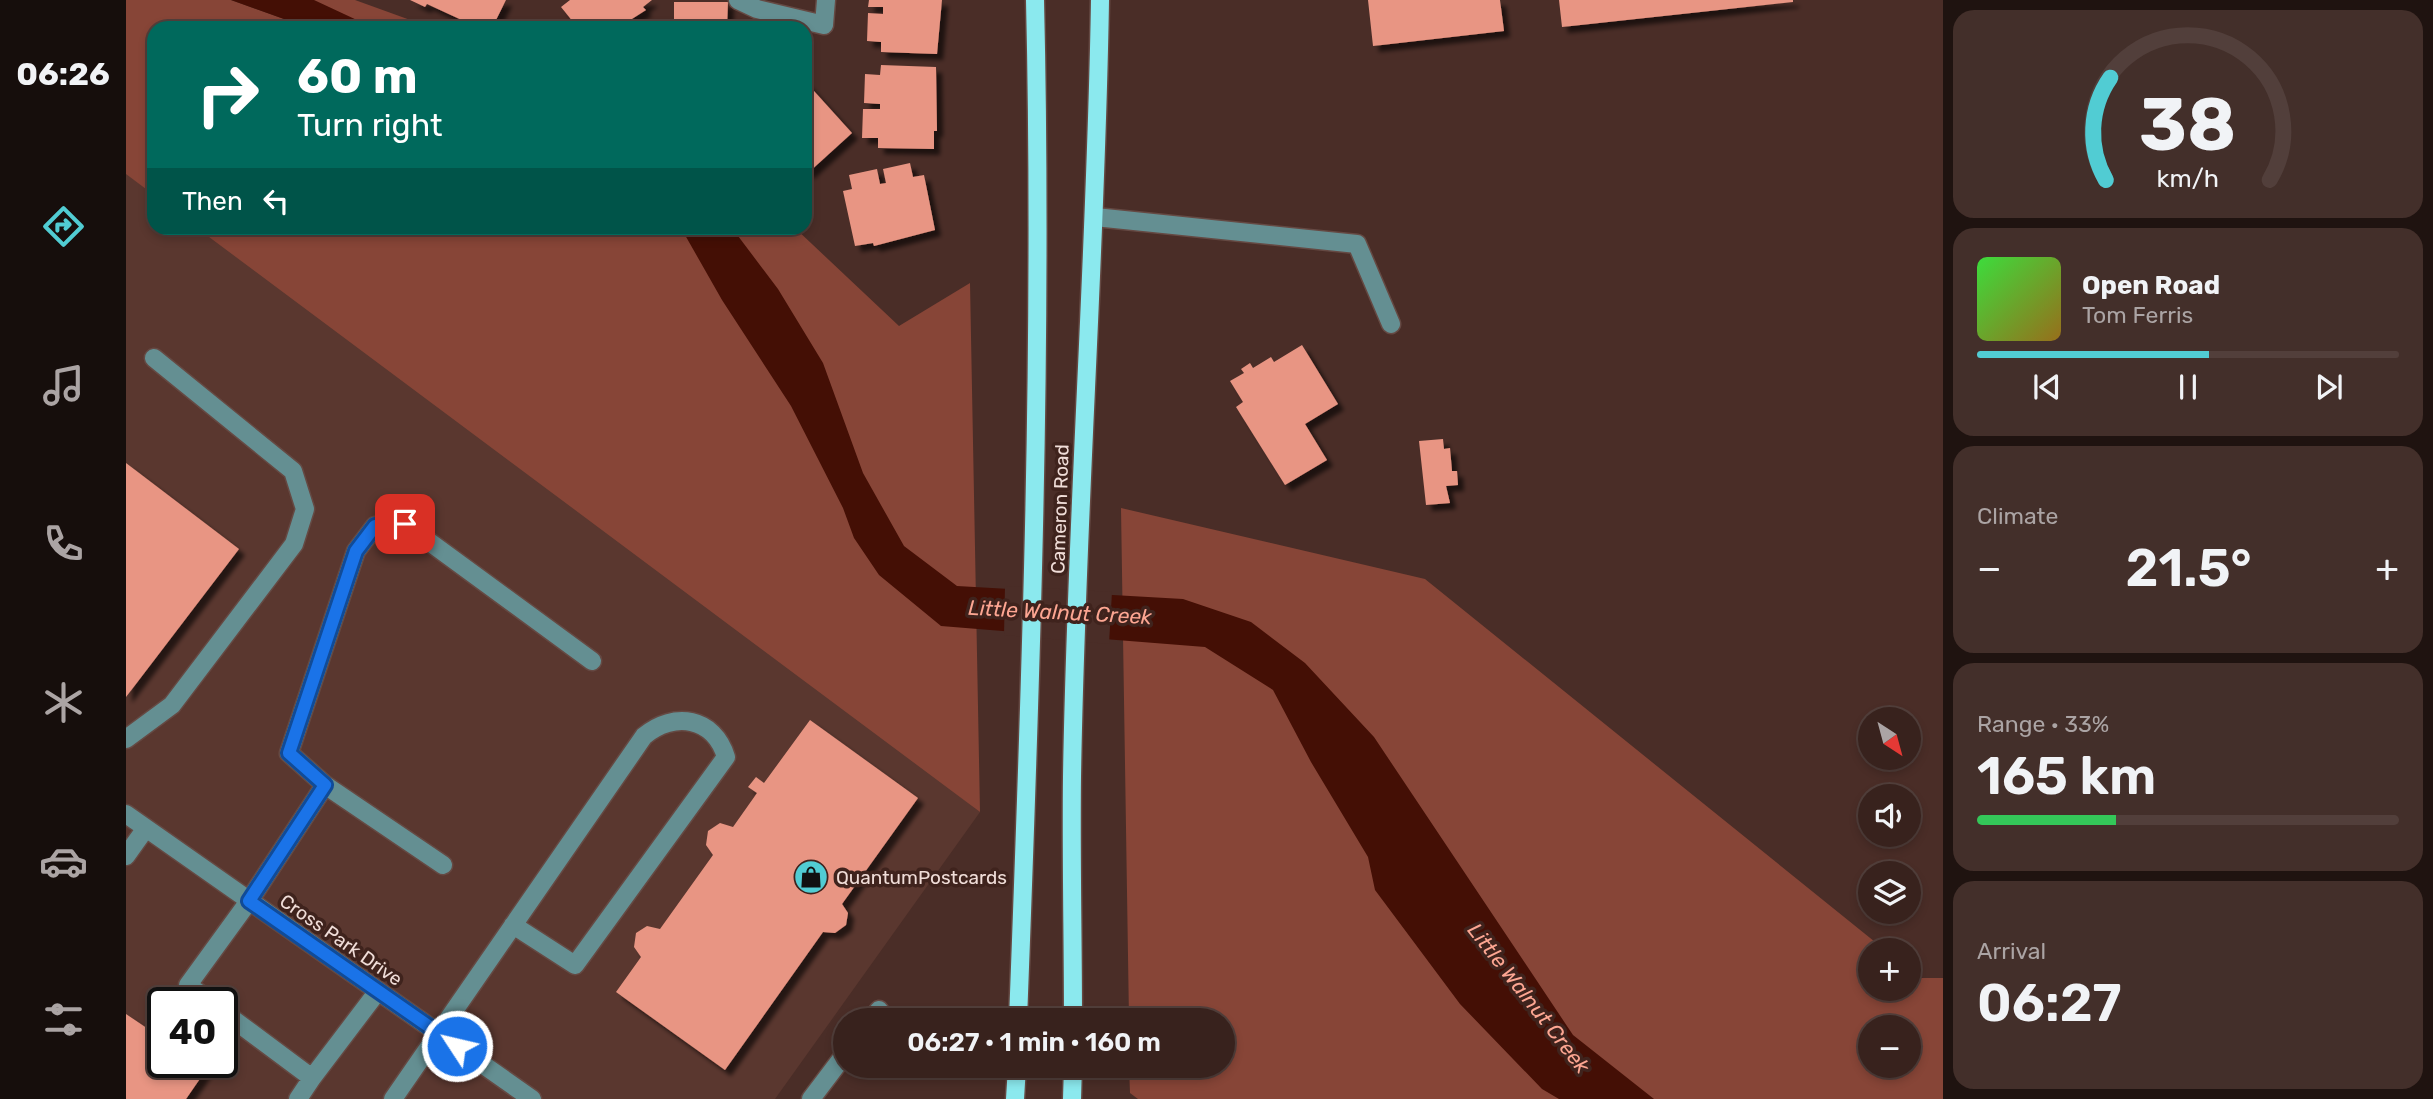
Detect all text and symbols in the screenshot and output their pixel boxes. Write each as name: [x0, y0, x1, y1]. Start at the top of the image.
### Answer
text: 60 m: [297, 47, 418, 105]
icon: right: [182, 49, 273, 140]
text: 06:26: [16, 55, 110, 93]
text: 38: [2139, 82, 2237, 168]
text: Turn right: [297, 106, 442, 144]
text: km/h: [2157, 164, 2219, 193]
icon: left: [257, 182, 295, 220]
text: Then: [182, 186, 243, 217]
icon: directions: [39, 202, 88, 251]
text: Open Road: [2082, 270, 2220, 301]
text: Tom Ferris: [2082, 301, 2193, 329]
icon: music: [39, 361, 88, 410]
icon: previous: [2028, 368, 2066, 406]
icon: pause: [2169, 368, 2207, 406]
icon: next: [2310, 368, 2348, 406]
street label: Cameron Road: [1046, 444, 1074, 574]
pin: [375, 494, 435, 554]
text: Climate: [1977, 502, 2058, 530]
icon: arrive: [386, 505, 424, 543]
icon: phone: [39, 519, 88, 568]
text: 21.5°: [2125, 537, 2252, 599]
text: −: [1977, 545, 2002, 591]
text: +: [2375, 545, 2399, 591]
water label: Little Walnut Creek: [968, 595, 1154, 629]
icon: climate: [39, 678, 88, 727]
north arrow: [1858, 707, 1922, 770]
map controls: [1858, 707, 1921, 1078]
text: Range · 33%: [1977, 710, 2109, 738]
text: 165 km: [1977, 745, 2156, 807]
button: sound: [1858, 784, 1921, 847]
icon: car: [39, 837, 88, 886]
shop icon: QuantumPostcards: [792, 858, 830, 896]
button: layers: [1858, 861, 1921, 924]
place label: QuantumPostcards: [836, 866, 1007, 889]
street label: Cross Park Drive: [275, 889, 407, 991]
water label: Little Walnut Creek: [1463, 918, 1596, 1079]
text: Arrival: [1977, 937, 2046, 965]
button: +: [1858, 938, 1921, 1001]
text: 06:27: [1977, 972, 2122, 1034]
speed limit sign: 40: [147, 987, 238, 1078]
icon: filters: [39, 995, 88, 1044]
position arrow: [420, 1009, 494, 1083]
button: −: [1858, 1015, 1921, 1078]
text: 06:27 · 1 min · 160 m: [907, 1027, 1161, 1058]

